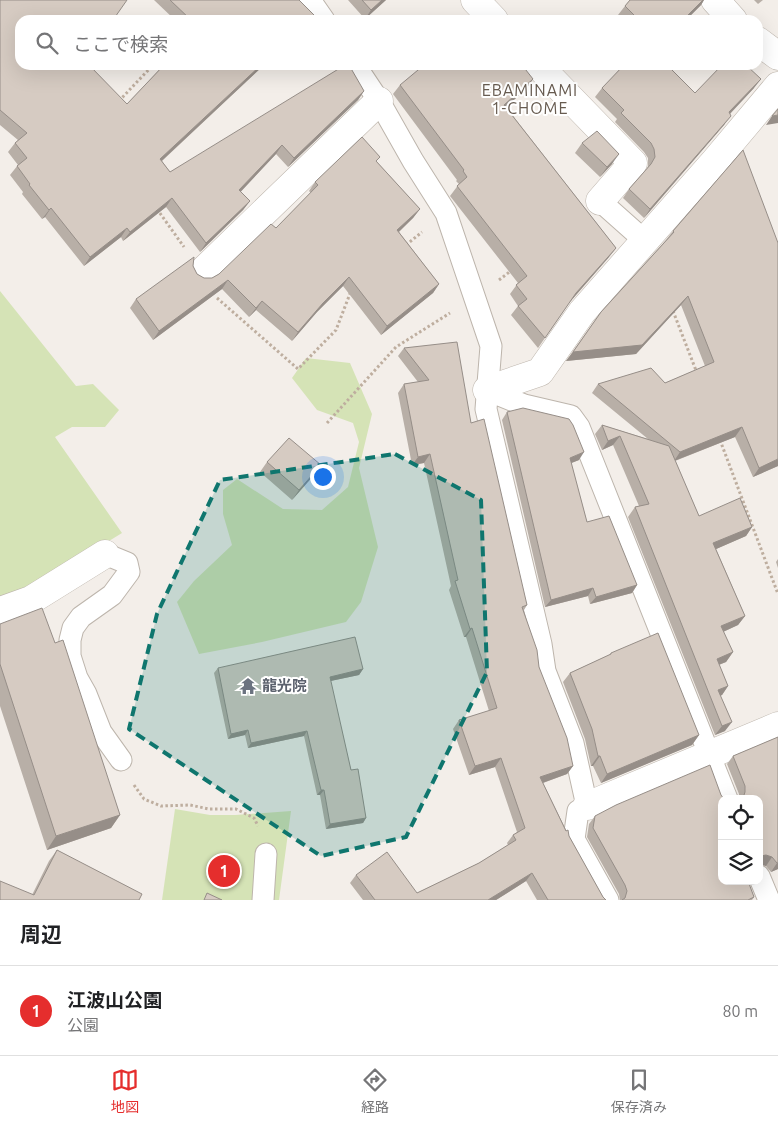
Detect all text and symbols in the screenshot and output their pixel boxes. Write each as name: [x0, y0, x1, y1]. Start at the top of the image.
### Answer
search box: [15, 15, 763, 70]
icon: search: [33, 29, 61, 57]
text: ここで検索: [73, 33, 168, 55]
district label: EBAMINAMI 1-CHOME: [482, 81, 578, 117]
your location: [310, 464, 336, 490]
temple icon: 龍光院: [238, 676, 258, 696]
place label: 龍光院: [262, 677, 307, 694]
map controls: [718, 795, 763, 885]
button: locate: [718, 795, 763, 840]
button: layers: [718, 840, 763, 885]
pin: 1: [208, 852, 240, 890]
text: 周辺: [20, 922, 62, 946]
text: 江波山公園: [67, 989, 162, 1011]
text: 1: [31, 1002, 41, 1020]
text: 80 m: [722, 1002, 758, 1020]
text: 公園: [67, 1016, 99, 1034]
tab: 地図: [111, 1066, 139, 1116]
tab: 経路: [361, 1066, 389, 1116]
tab: 保存済み: [611, 1066, 667, 1116]

